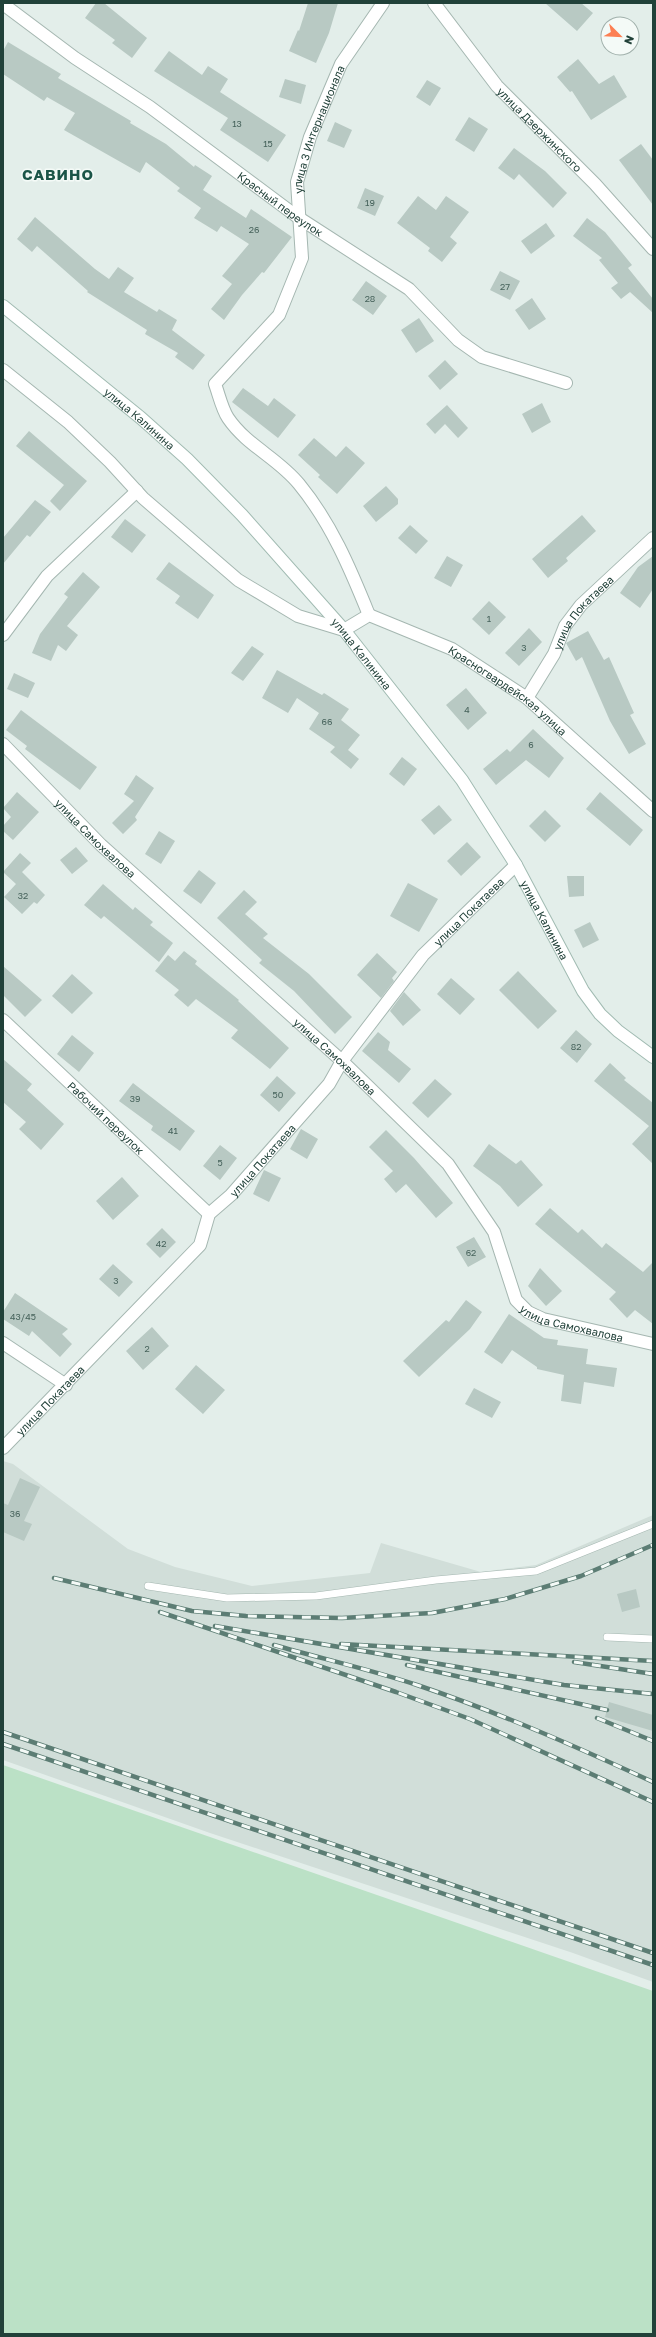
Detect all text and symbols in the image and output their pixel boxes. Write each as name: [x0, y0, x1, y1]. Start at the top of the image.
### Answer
north arrow: [600, 16, 640, 56]
text: N: [622, 34, 637, 47]
street label: улица 3 Интернационала: [290, 63, 346, 194]
street label: улица Дзержинского: [495, 84, 585, 174]
house number: 13: [232, 118, 242, 129]
house number: 15: [263, 138, 273, 149]
district label: САВИНО: [22, 165, 94, 183]
street label: Красный переулок: [235, 168, 326, 239]
house number: 19: [365, 197, 375, 208]
house number: 26: [249, 224, 259, 235]
house number: 27: [500, 281, 510, 292]
house number: 28: [365, 293, 375, 304]
street label: улица Калинина: [102, 385, 178, 452]
street label: улица Покатаева: [550, 572, 616, 652]
house number: 1: [487, 613, 492, 624]
street label: улица Калинина: [329, 615, 395, 692]
street label: Красногвардейская улица: [447, 642, 570, 737]
house number: 3: [521, 642, 527, 653]
house number: 4: [464, 704, 470, 715]
house number: 66: [322, 716, 332, 727]
house number: 6: [528, 739, 534, 750]
street label: улица Самохвалова: [53, 796, 139, 880]
street label: улица Покатаева: [430, 874, 506, 948]
street label: улица Калинина: [519, 878, 572, 962]
house number: 32: [18, 890, 28, 901]
street label: улица Самохвалова: [292, 1015, 379, 1097]
house number: 82: [571, 1041, 581, 1052]
street label: Рабочий переулок: [65, 1078, 148, 1157]
house number: 50: [273, 1089, 284, 1100]
house number: 39: [130, 1093, 140, 1104]
street label: улица Покатаева: [227, 1121, 297, 1199]
house number: 41: [168, 1125, 179, 1136]
house number: 5: [217, 1157, 223, 1168]
house number: 42: [156, 1238, 166, 1249]
house number: 62: [466, 1247, 476, 1258]
house number: 3: [113, 1275, 119, 1286]
street label: улица Самохвалова: [518, 1302, 625, 1344]
house number: 43/45: [10, 1311, 36, 1322]
house number: 2: [144, 1343, 150, 1354]
street label: улица Покатаева: [13, 1362, 87, 1438]
house number: 36: [10, 1508, 20, 1519]

